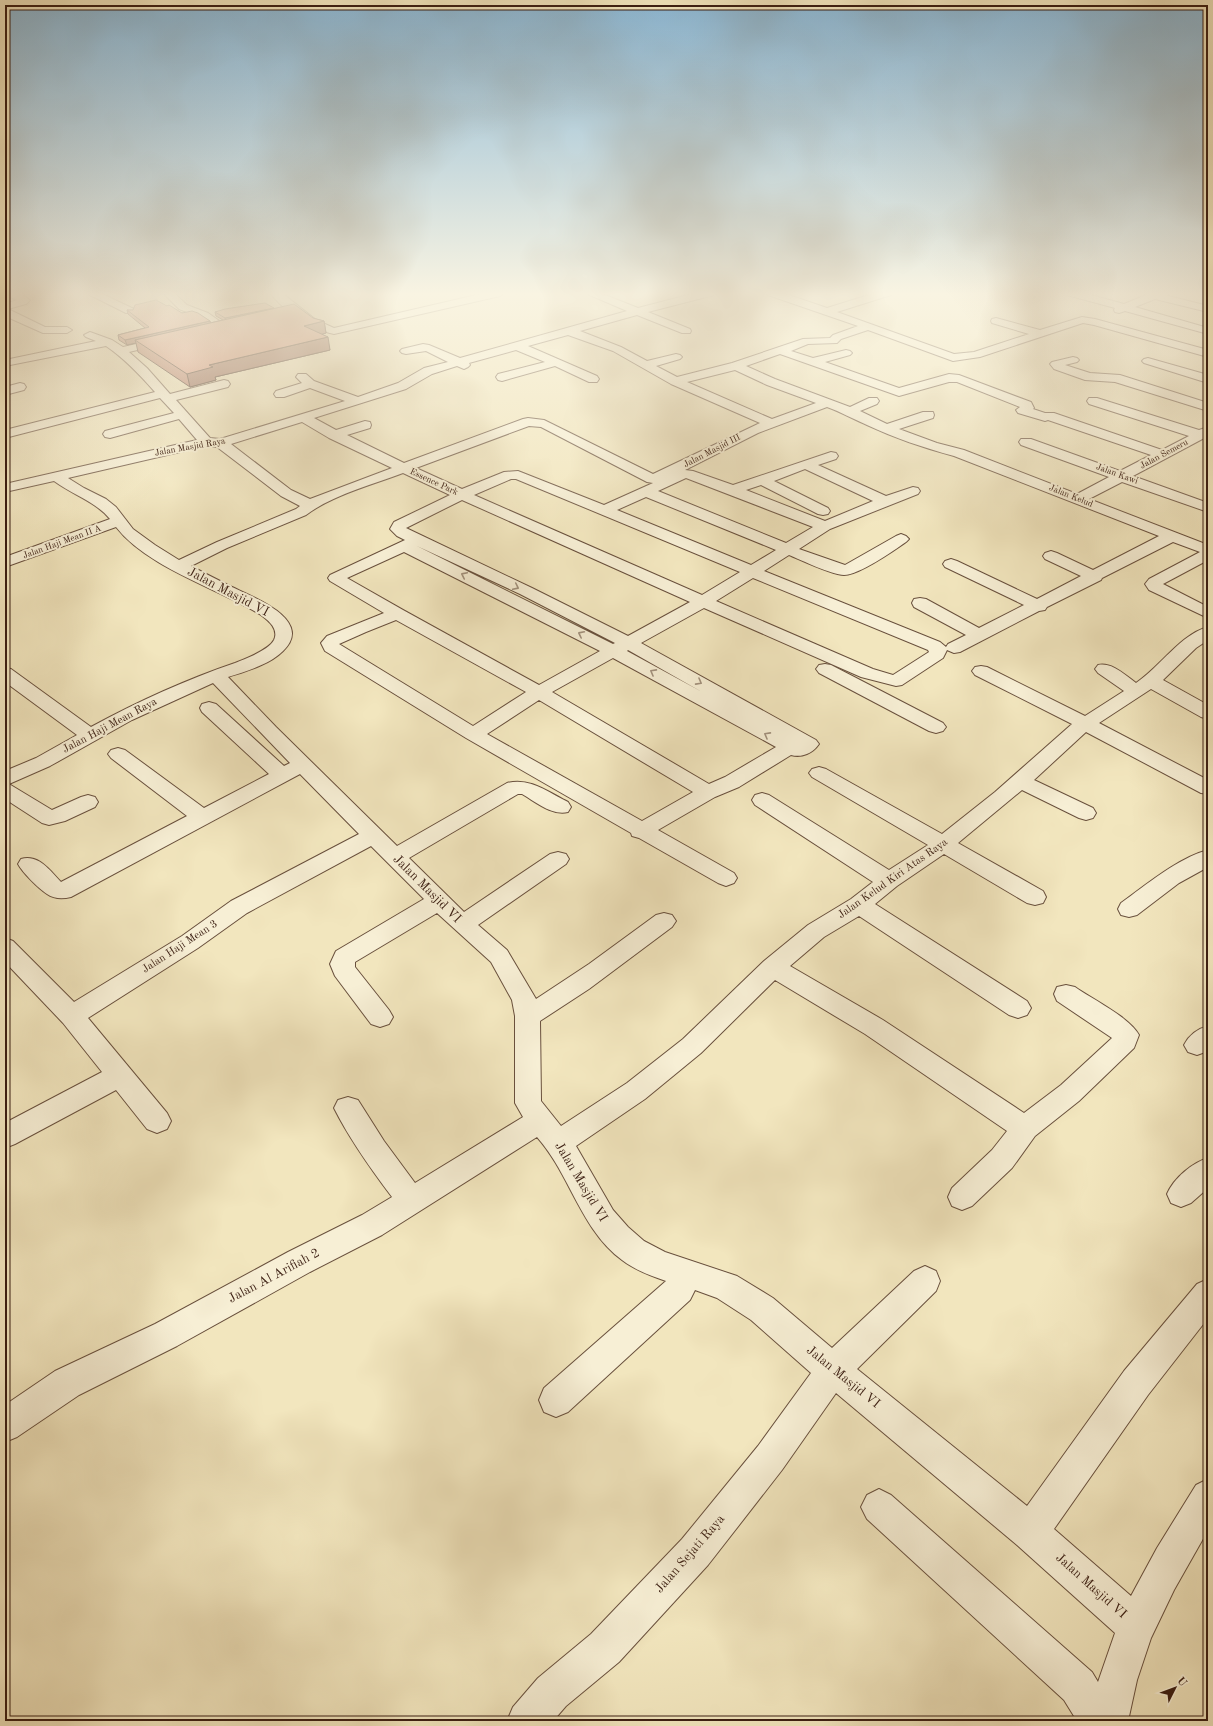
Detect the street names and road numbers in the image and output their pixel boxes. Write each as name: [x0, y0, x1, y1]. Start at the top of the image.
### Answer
street label: Jalan Masjid III: [682, 433, 742, 469]
street label: Jalan Masjid Raya: [154, 436, 227, 458]
street label: Jalan Semeru: [1138, 437, 1190, 470]
street label: Jalan Kawi: [1095, 462, 1140, 486]
street label: Essence Park: [408, 467, 460, 497]
street label: Jalan Kelud: [1048, 483, 1094, 509]
street label: Jalan Haji Mean II A: [21, 524, 103, 560]
street label: Jalan Masjid VI: [185, 565, 271, 619]
street label: Jalan Haji Mean Raya: [61, 696, 160, 756]
street label: Jalan Kelud Kiri Atas Raya: [836, 837, 950, 921]
street label: Jalan Masjid VI: [390, 852, 464, 926]
street label: Jalan Haji Mean 3: [140, 919, 220, 975]
street label: Jalan Masjid VI: [552, 1140, 610, 1224]
street label: Jalan Al Arifiah 2: [226, 1246, 322, 1306]
street label: Jalan Masjid VI: [804, 1344, 882, 1410]
street label: Jalan Sejati Raya: [653, 1512, 728, 1596]
street label: Jalan Masjid VI: [1053, 1551, 1129, 1621]

